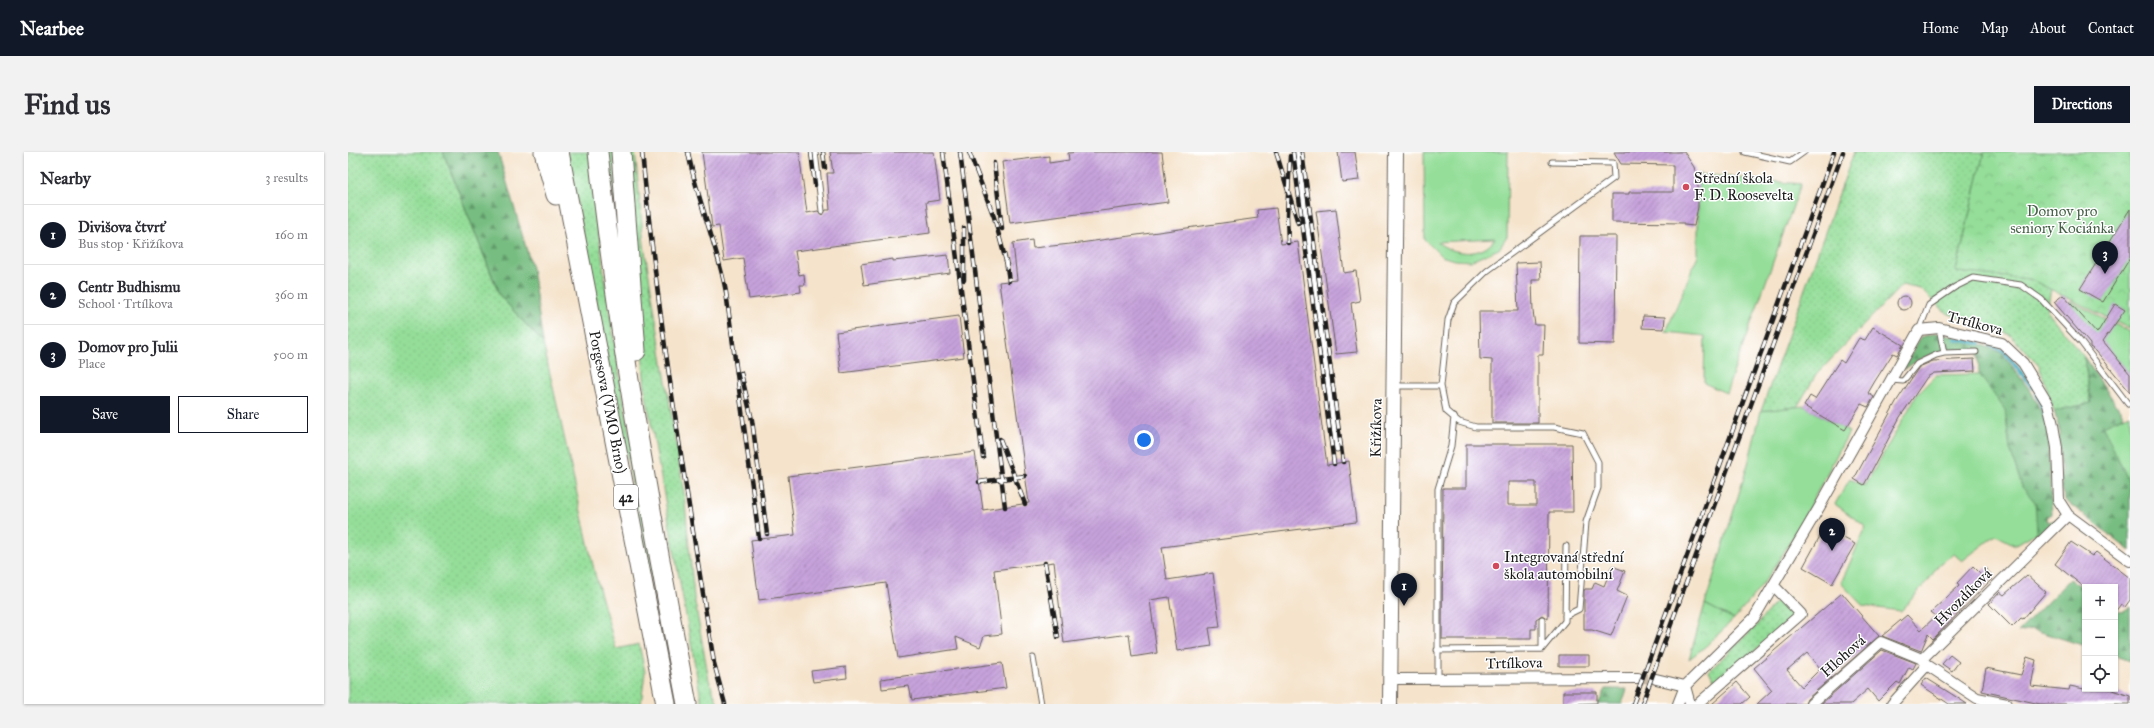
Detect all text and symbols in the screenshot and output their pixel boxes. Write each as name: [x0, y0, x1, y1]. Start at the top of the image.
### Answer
text: Nearbee: [20, 17, 84, 40]
text: Home: [1922, 20, 1959, 37]
text: Map: [1981, 20, 2008, 37]
text: About: [2030, 20, 2066, 37]
text: Contact: [2088, 20, 2134, 37]
button: Directions: [2034, 86, 2130, 123]
text: Find us: [24, 87, 110, 122]
text: Nearby: [40, 168, 91, 189]
place label: Střední škola F. D. Roosevelta: [1694, 169, 1794, 204]
text: 3 results: [265, 170, 308, 186]
marker: Střední škola F. D. Roosevelta: [1681, 182, 1691, 192]
park label: Domov pro seniory Kociánka: [2010, 202, 2115, 237]
text: Divišova čtvrť: [78, 218, 165, 236]
text: 1: [50, 227, 56, 243]
text: 160 m: [275, 227, 308, 243]
text: Bus stop · Křižíkova: [78, 236, 183, 252]
pin: 3: [2092, 241, 2118, 274]
text: Centr Budhismu: [78, 278, 181, 296]
text: 2: [50, 287, 56, 303]
text: 360 m: [275, 287, 308, 303]
text: School · Trtílkova: [78, 296, 173, 312]
street label: Trtílkova: [1945, 307, 2005, 339]
street label: Porgesova (VMO Brno): [584, 329, 631, 475]
text: Domov pro Julii: [78, 338, 178, 356]
text: 3: [50, 347, 56, 363]
text: 500 m: [273, 347, 308, 363]
text: Place: [78, 356, 105, 372]
button: Save: [40, 396, 170, 433]
button: Share: [178, 396, 308, 433]
street label: Křižíkova: [1366, 398, 1386, 458]
your location: [1134, 430, 1154, 450]
road number: 42: [614, 485, 638, 509]
pin: 2: [1819, 518, 1845, 551]
place label: Integrovaná střední škola automobilní: [1504, 548, 1625, 583]
marker: Integrovaná střední škola automobilní: [1491, 561, 1501, 571]
street label: Hvozdíková: [1931, 564, 1996, 629]
pin: 1: [1391, 573, 1417, 606]
map controls: [2082, 584, 2118, 692]
button: +: [2082, 584, 2118, 620]
button: −: [2082, 620, 2118, 656]
street label: Hlohová: [1817, 631, 1870, 681]
street label: Trtílkova: [1485, 653, 1543, 672]
button: locate: [2082, 656, 2118, 692]

